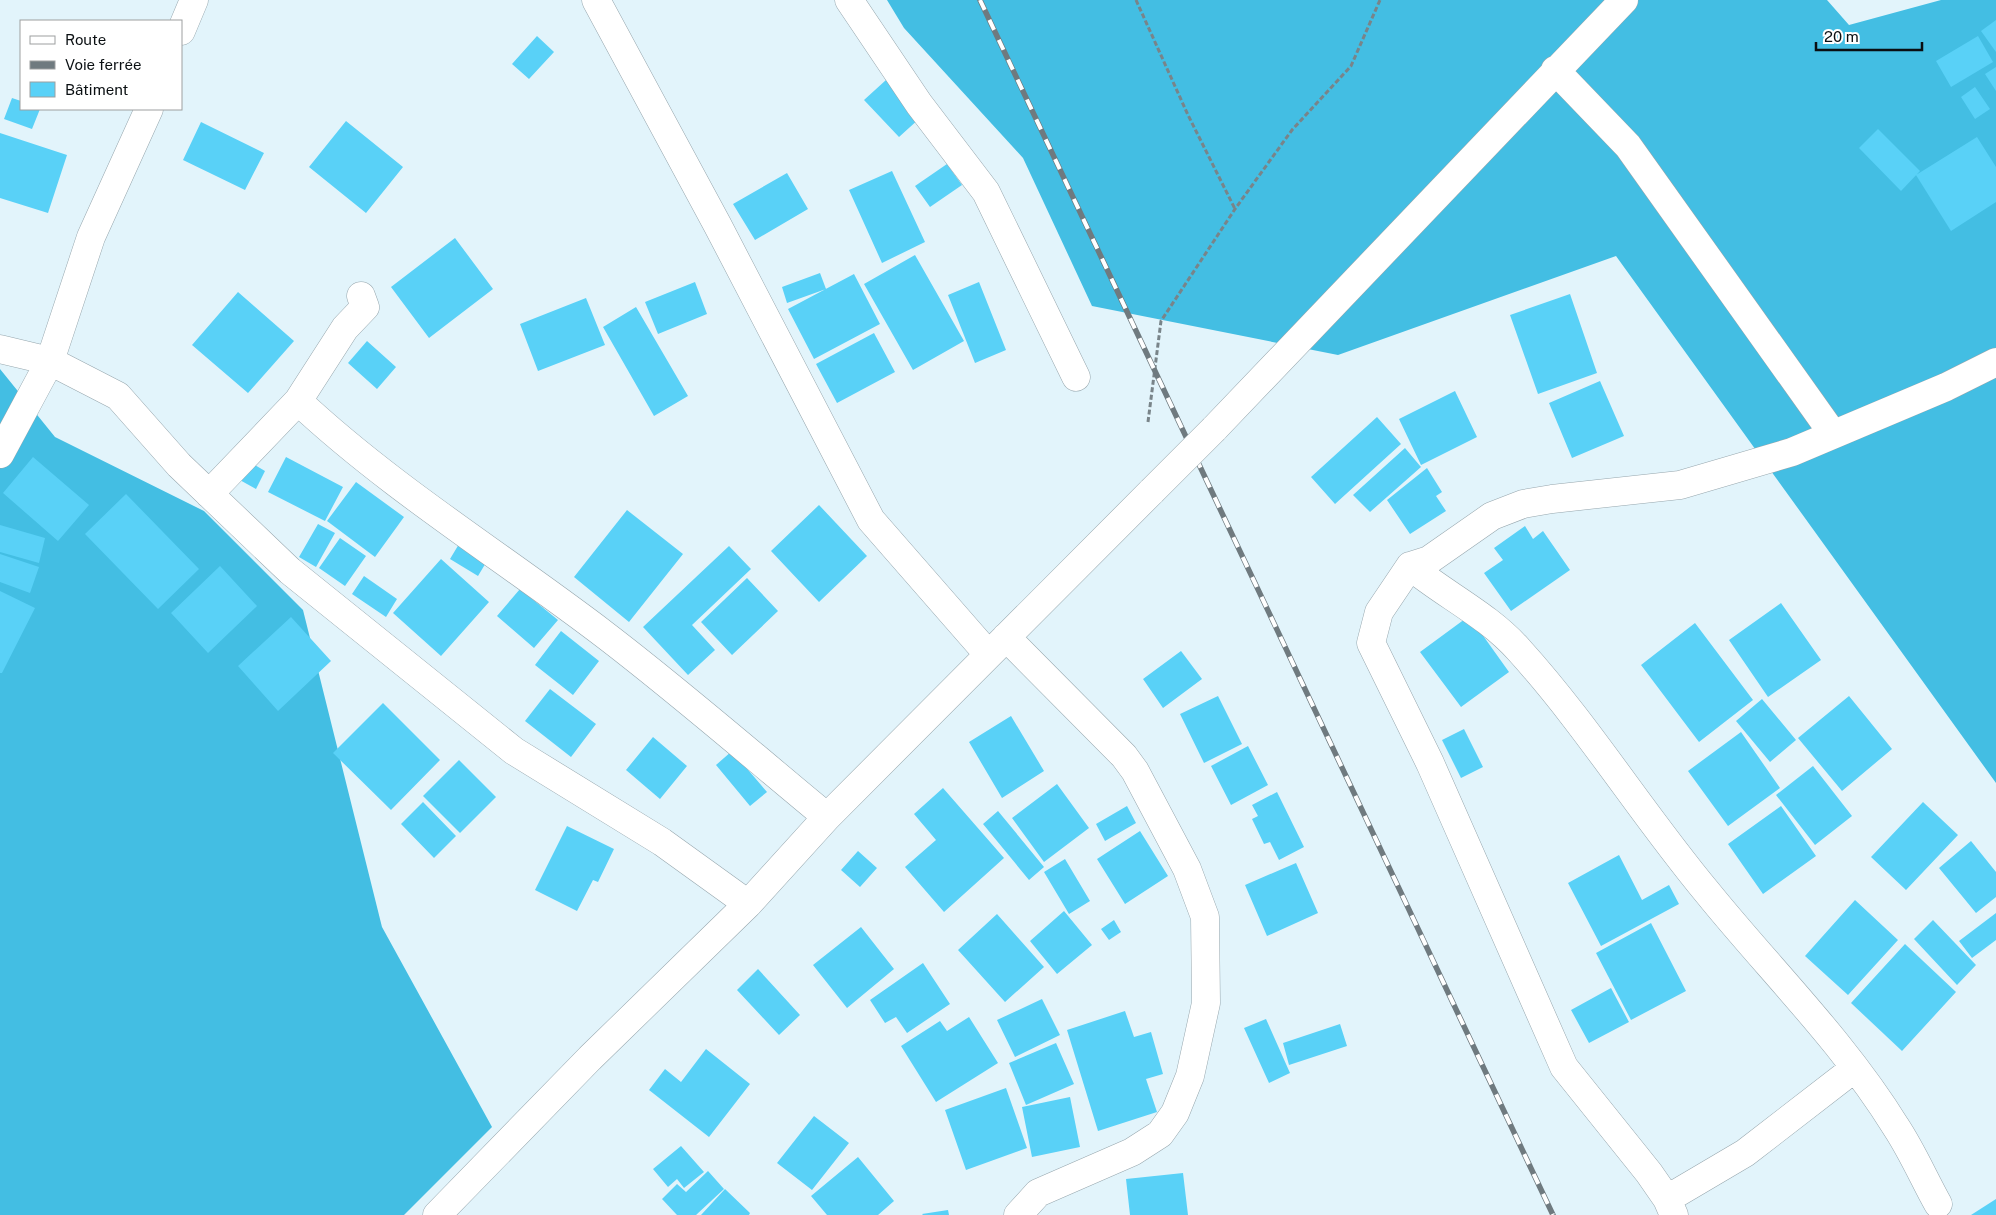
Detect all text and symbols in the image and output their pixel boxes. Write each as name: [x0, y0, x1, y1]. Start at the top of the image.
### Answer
legend: [20, 20, 182, 110]
scale bar: [1816, 20, 1922, 52]
text: 20 m: [1824, 28, 1859, 45]
text: Route: [65, 31, 106, 48]
text: Voie ferrée: [65, 56, 142, 73]
text: Bâtiment: [65, 81, 128, 98]

